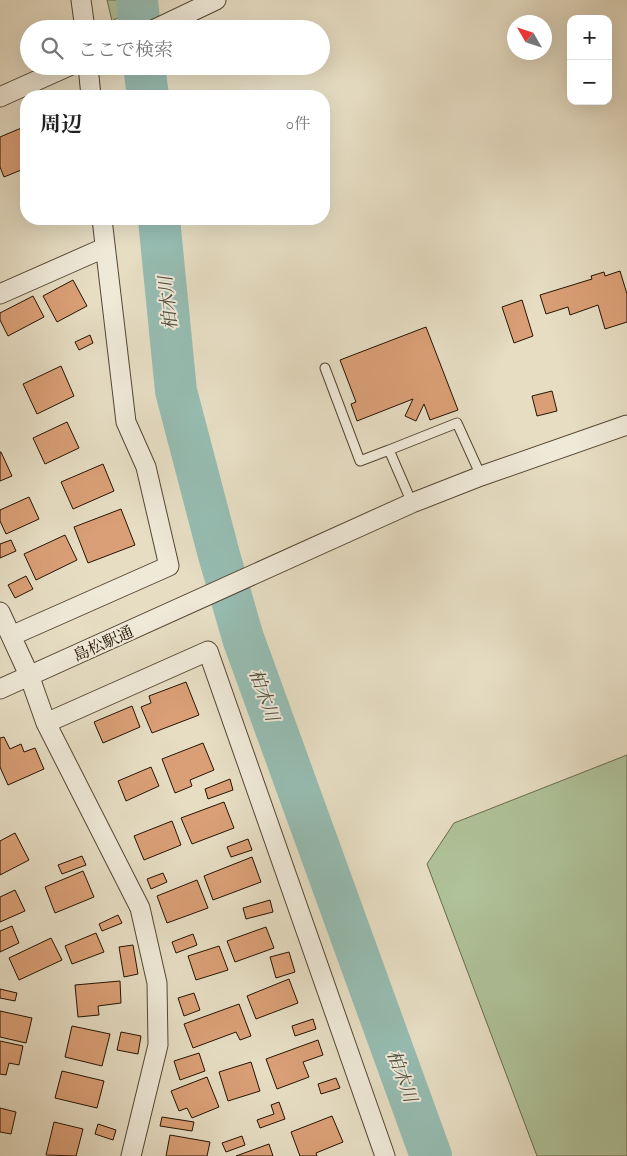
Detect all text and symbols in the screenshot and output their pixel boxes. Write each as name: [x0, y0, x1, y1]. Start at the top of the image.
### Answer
north arrow: [507, 15, 552, 60]
map controls: [567, 15, 612, 105]
button: +: [567, 15, 612, 60]
search box: [20, 20, 330, 75]
icon: search: [38, 34, 66, 62]
text: ここで検索: [78, 38, 173, 62]
button: −: [567, 60, 612, 105]
text: 周辺: [40, 111, 82, 138]
text: 0件: [286, 114, 310, 134]
water label: 柏木川: [154, 273, 183, 331]
street label: 島松駅通: [70, 622, 137, 666]
water label: 柏木川: [243, 666, 284, 726]
water label: 柏木川: [381, 1047, 422, 1107]

